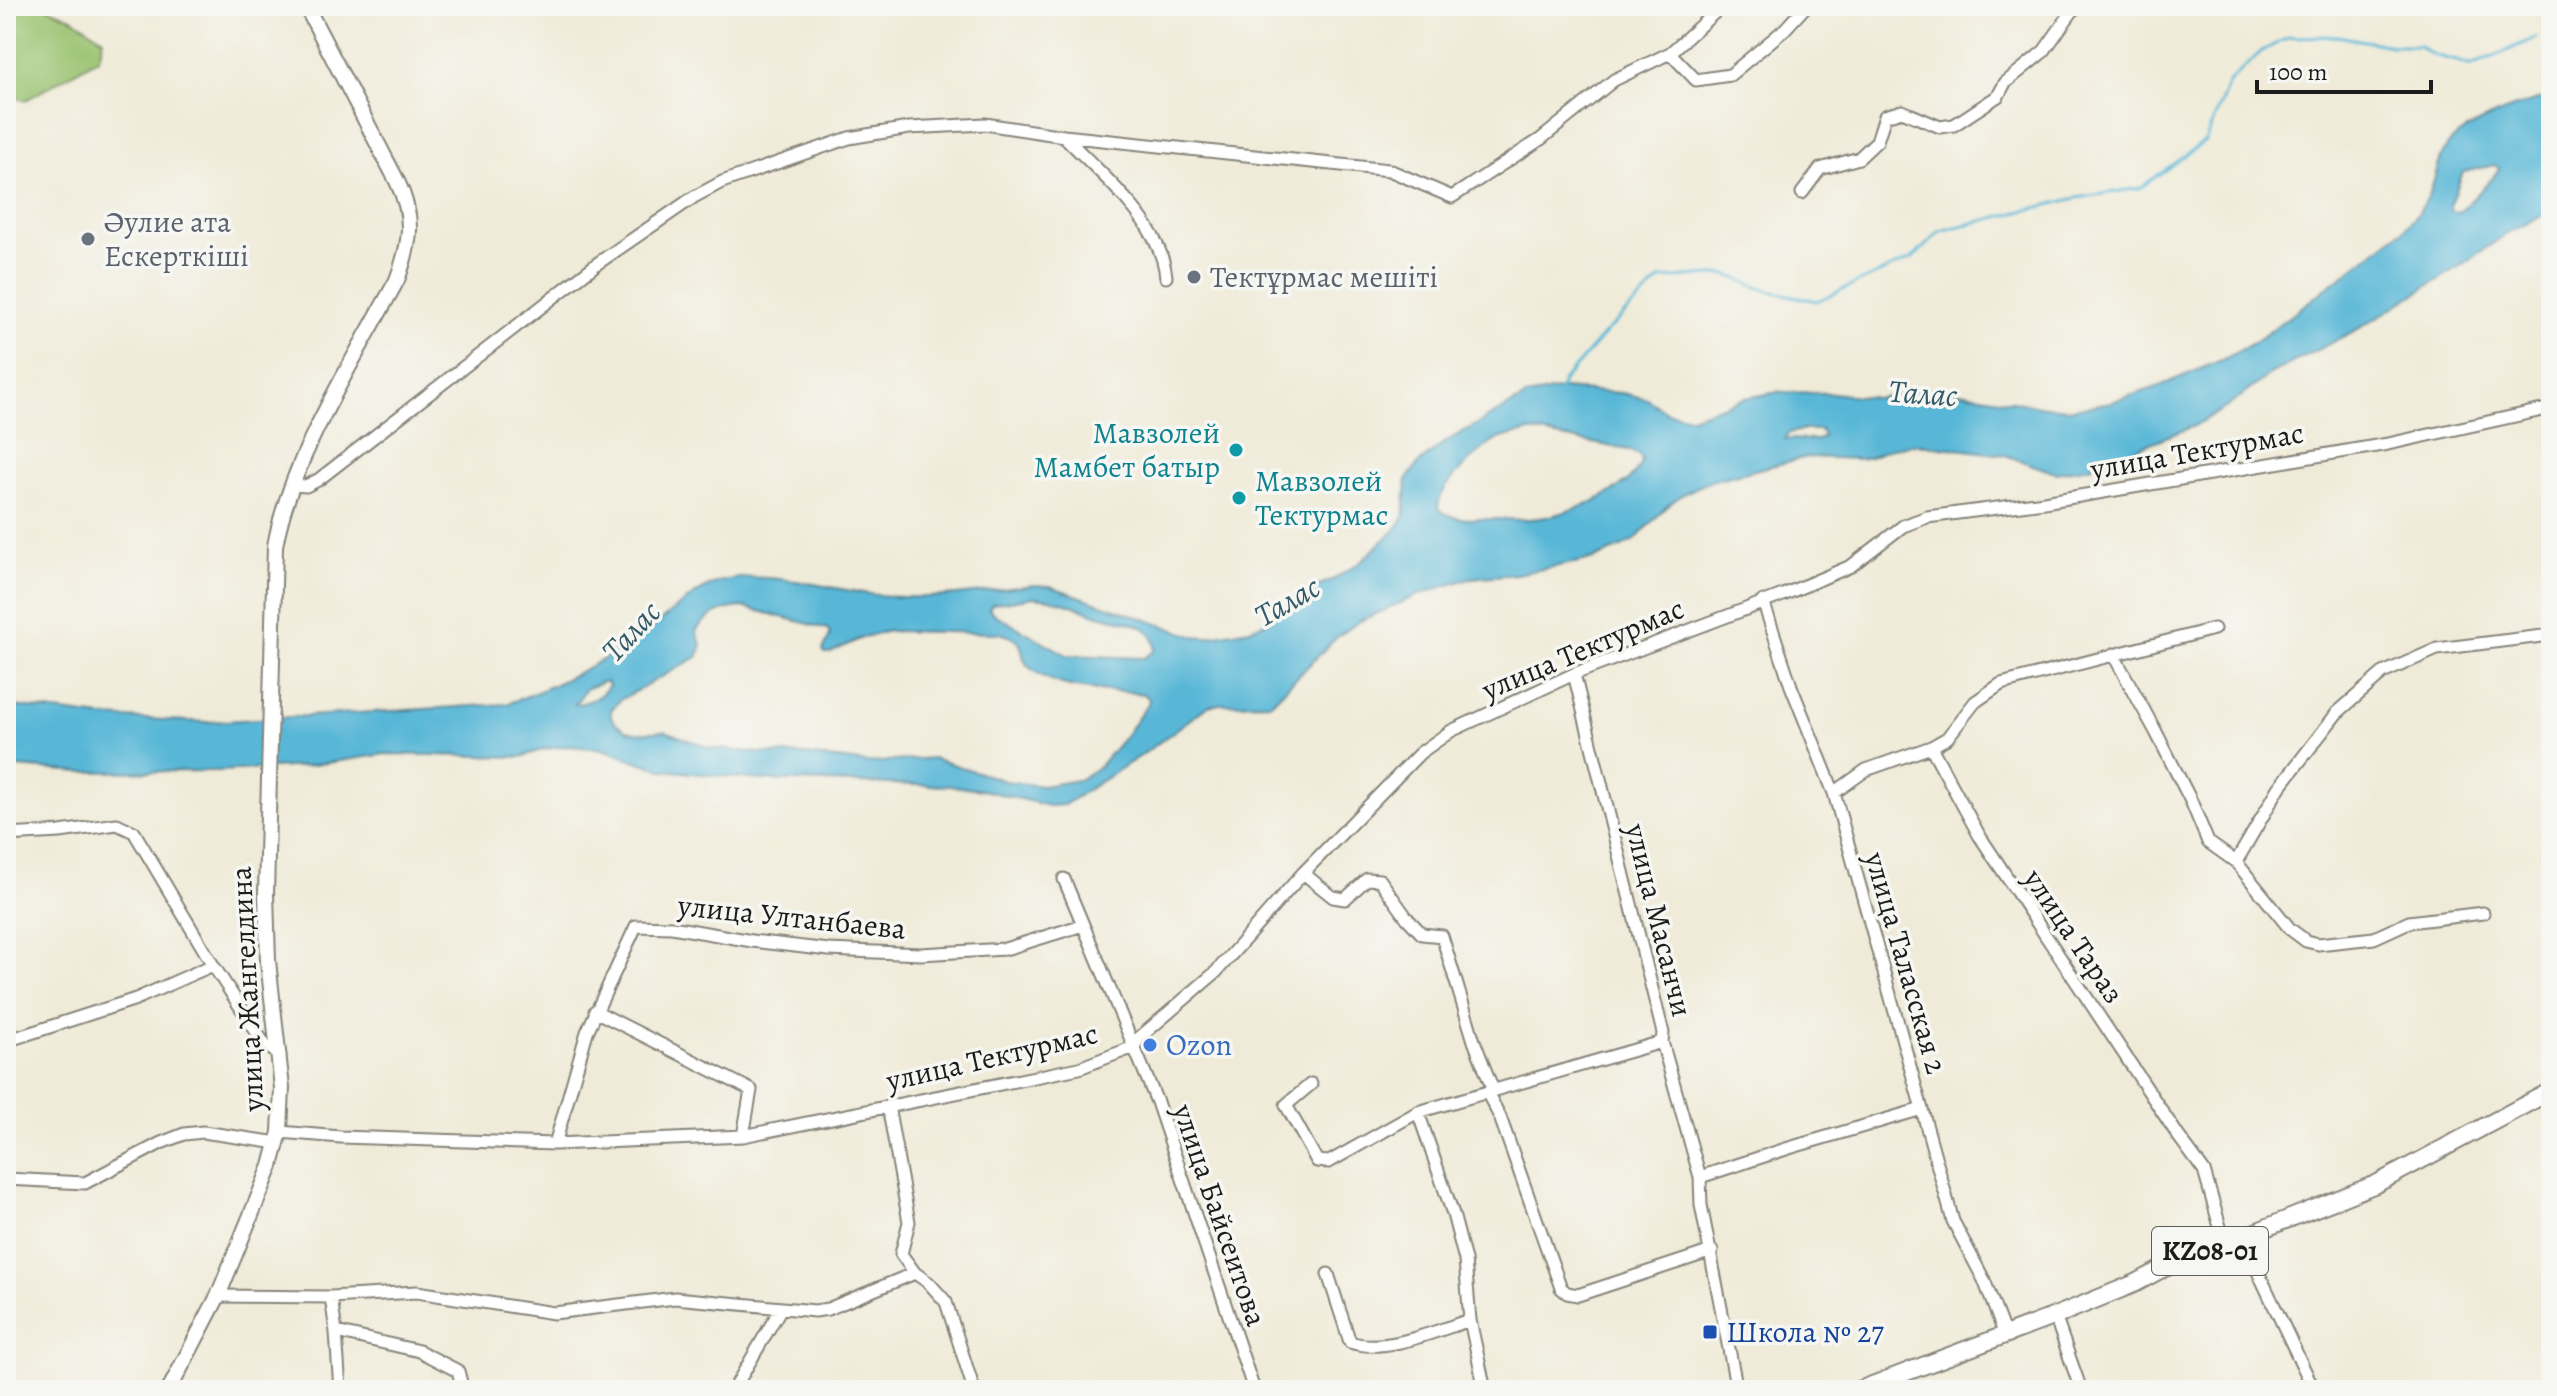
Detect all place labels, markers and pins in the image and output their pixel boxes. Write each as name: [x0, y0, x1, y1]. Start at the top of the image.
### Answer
place label: Әулие ата Ескерткіші: [104, 202, 249, 276]
marker: Әулие ата Ескерткіші: [79, 230, 97, 248]
place label: Тектұрмас мешіті: [1210, 257, 1438, 297]
marker: Тектұрмас мешіті: [1185, 268, 1203, 286]
place label: Мавзолей Мамбет батыр: [1034, 413, 1220, 487]
marker: Мавзолей Мамбет батыр: [1227, 441, 1245, 459]
place label: Мавзолей Тектурмас: [1255, 461, 1388, 535]
marker: Мавзолей Тектурмас: [1230, 489, 1248, 507]
place label: Ozon: [1166, 1025, 1232, 1065]
marker: Ozon: [1141, 1036, 1159, 1054]
place label: Школа № 27: [1726, 1312, 1884, 1352]
marker: Школа № 27: [1701, 1323, 1719, 1341]

